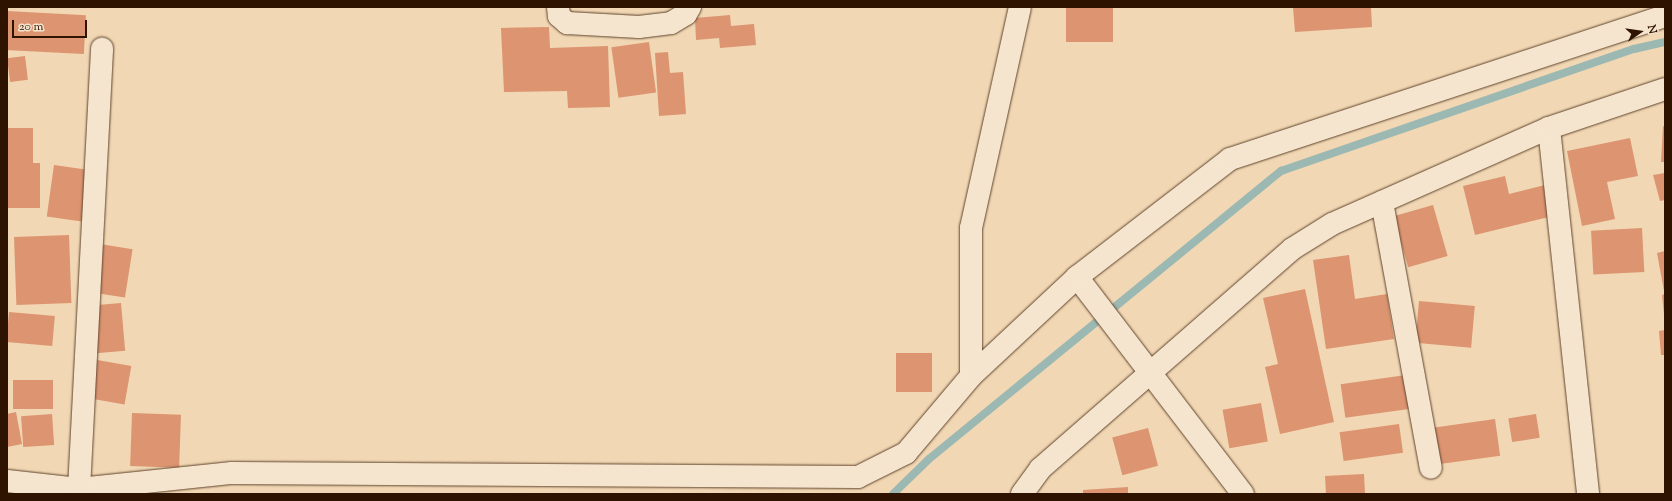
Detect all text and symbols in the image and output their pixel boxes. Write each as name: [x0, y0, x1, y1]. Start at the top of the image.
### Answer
scale bar: [14, 12, 89, 38]
north arrow: [1620, 12, 1660, 52]
text: 20 m: [19, 18, 43, 36]
text: N: [1643, 23, 1660, 35]

